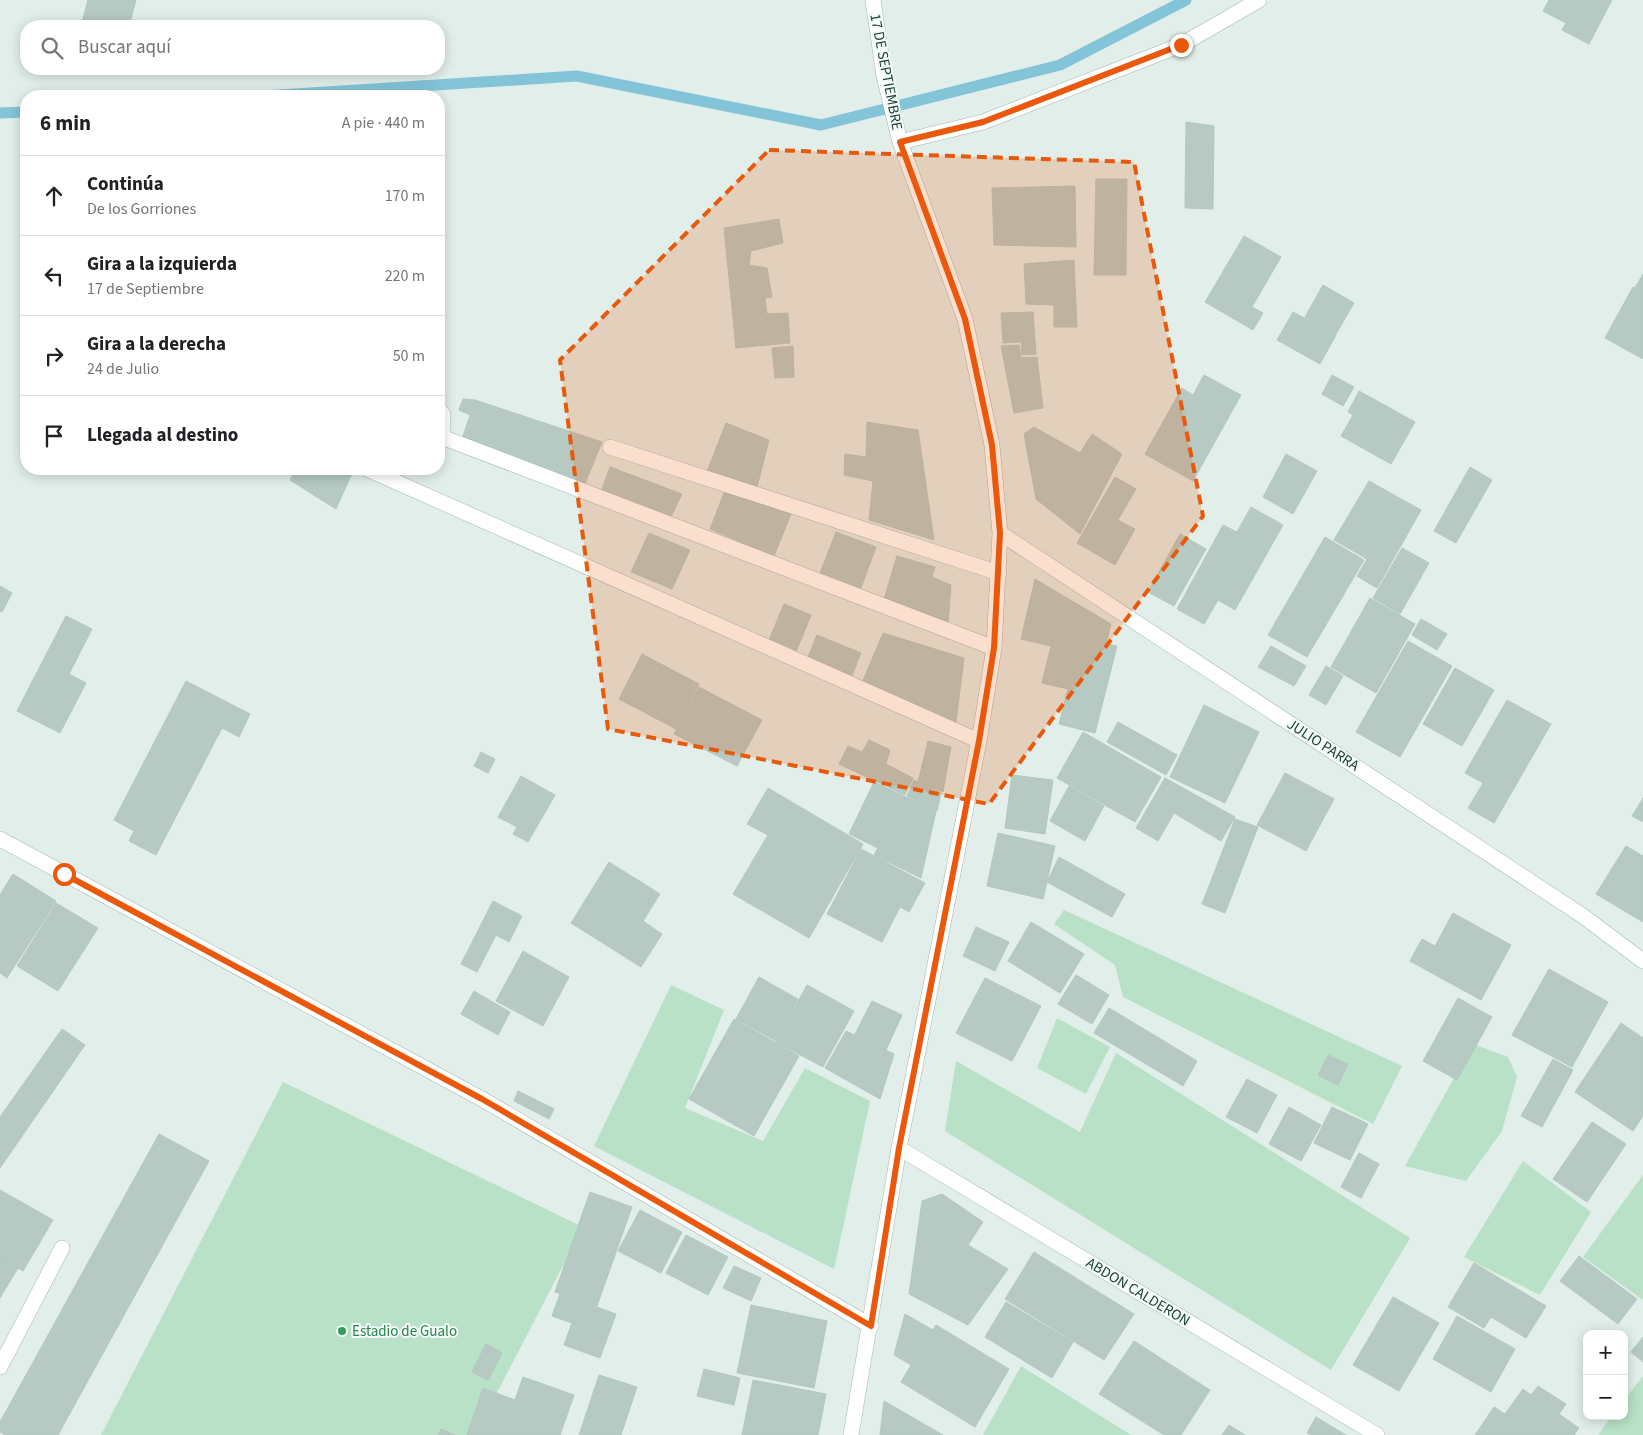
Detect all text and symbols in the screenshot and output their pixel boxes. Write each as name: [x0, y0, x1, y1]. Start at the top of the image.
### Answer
street label: 17 DE SEPTIEMBRE: [864, 12, 908, 132]
search box: [20, 20, 445, 75]
icon: search: [38, 34, 66, 62]
text: Buscar aquí: [78, 34, 171, 61]
route end: [1170, 34, 1193, 57]
text: 6 min: [40, 108, 91, 138]
text: A pie · 440 m: [342, 112, 425, 134]
text: Continúa: [87, 171, 164, 198]
icon: ahead: [40, 182, 68, 210]
text: 170 m: [385, 185, 425, 207]
text: De los Gorriones: [87, 198, 196, 220]
text: Gira a la izquierda: [87, 251, 237, 278]
icon: left: [40, 262, 68, 290]
text: 220 m: [385, 265, 425, 287]
text: 17 de Septiembre: [87, 278, 204, 300]
text: Gira a la derecha: [87, 331, 226, 358]
icon: right: [40, 342, 68, 370]
text: 50 m: [393, 345, 425, 367]
text: 24 de Julio: [87, 358, 159, 380]
icon: arrive: [40, 422, 68, 450]
text: Llegada al destino: [87, 422, 238, 449]
street label: JULIO PARRA: [1283, 714, 1364, 777]
route start: [53, 863, 76, 886]
street label: ABDON CALDERON: [1082, 1253, 1194, 1331]
place label: Estadio de Gualo: [352, 1321, 457, 1342]
marker: Estadio de Gualo: [336, 1325, 348, 1337]
map controls: [1583, 1330, 1628, 1420]
button: +: [1583, 1330, 1628, 1375]
button: −: [1583, 1375, 1628, 1420]

